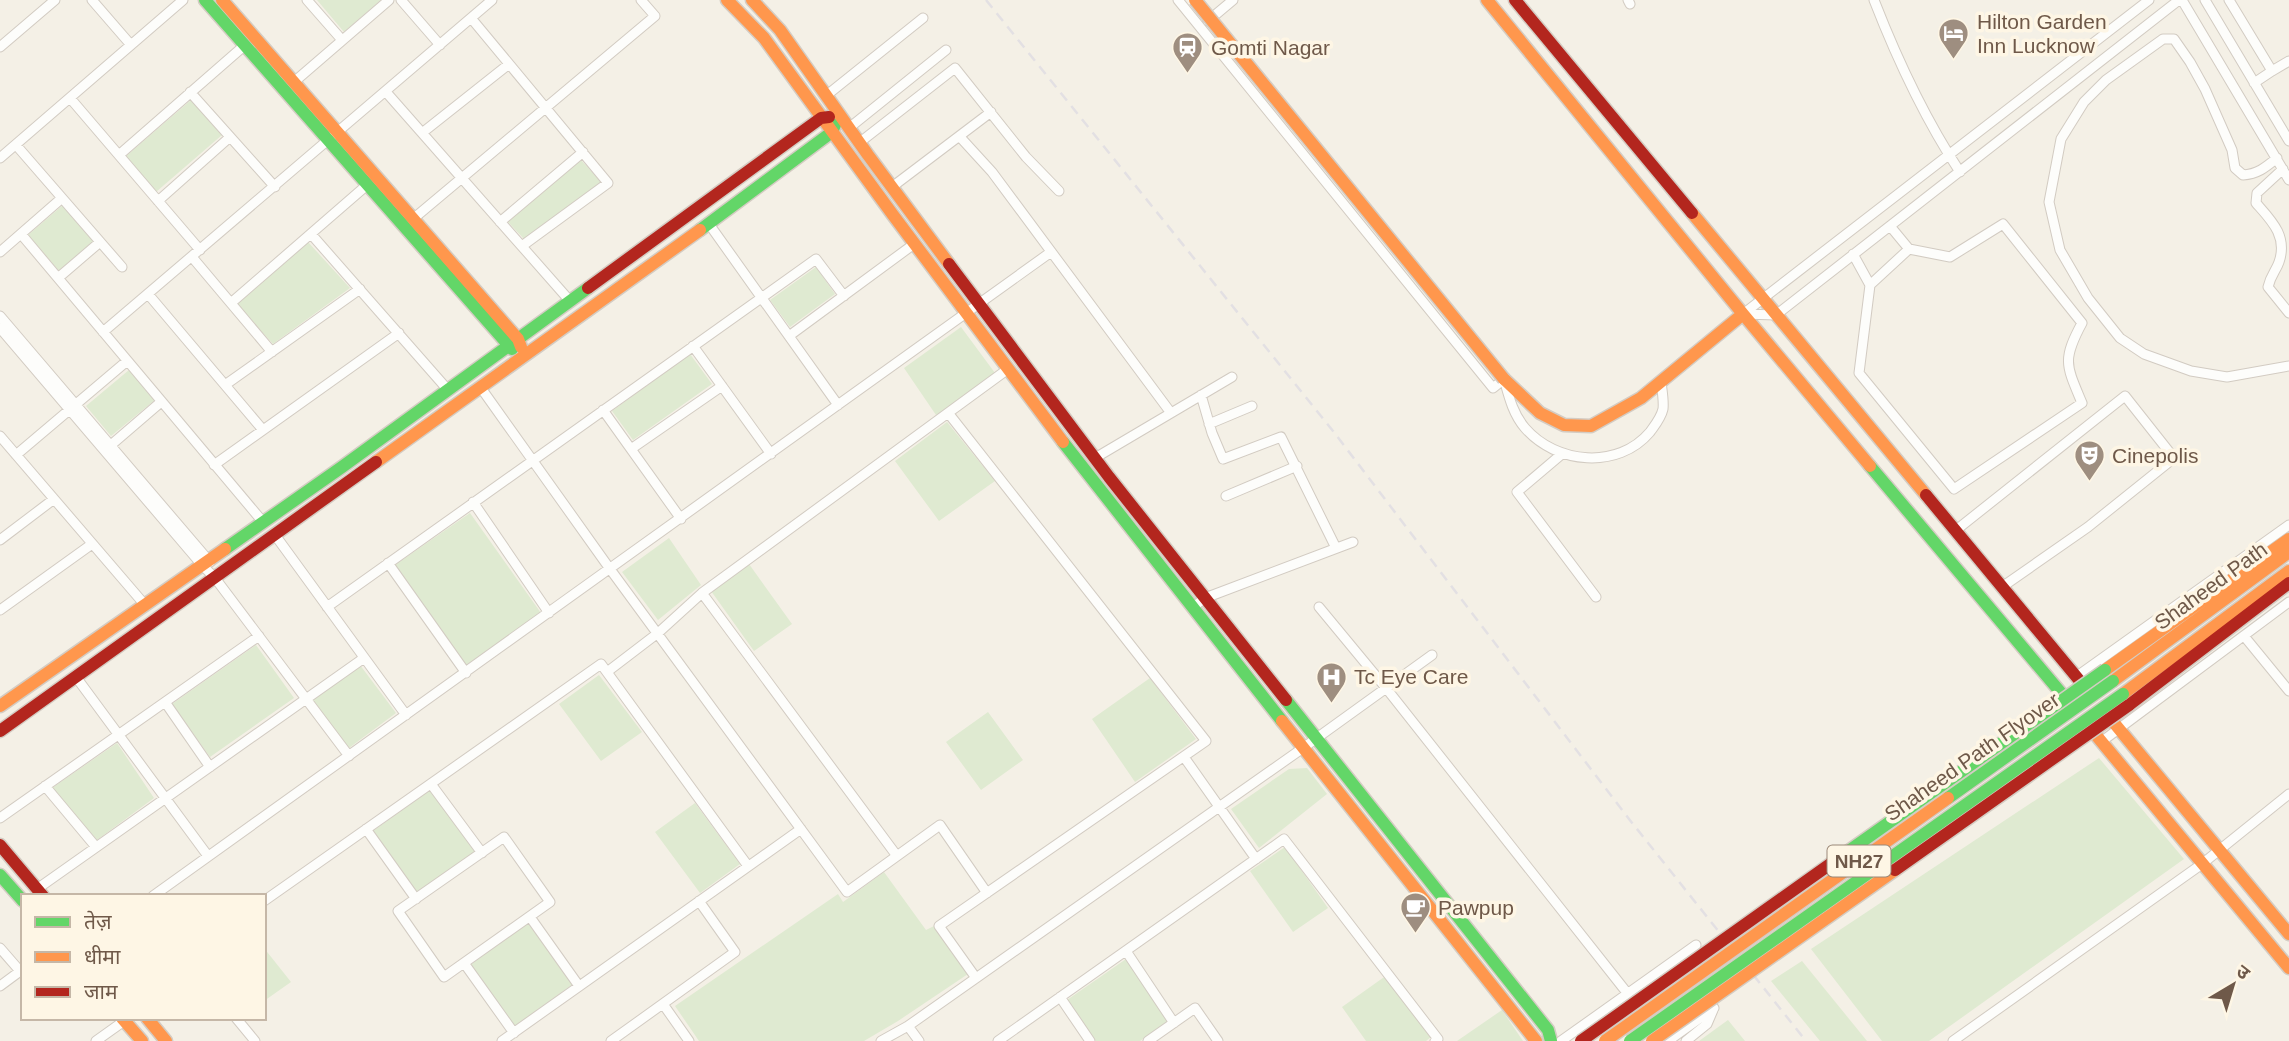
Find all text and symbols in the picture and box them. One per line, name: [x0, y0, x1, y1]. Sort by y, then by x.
place label: Hilton Garden Inn Lucknow: [1977, 10, 2107, 57]
hotel icon: Hilton Garden Inn Lucknow: [1937, 17, 1971, 61]
station icon: Gomti Nagar: [1171, 31, 1205, 75]
place label: Gomti Nagar: [1211, 36, 1330, 59]
theatre icon: Cinepolis: [2072, 439, 2106, 483]
place label: Cinepolis: [2112, 444, 2198, 467]
street label: Shaheed Path: [2150, 537, 2271, 634]
hospital icon: Tc Eye Care: [1314, 660, 1348, 704]
place label: Tc Eye Care: [1354, 665, 1468, 688]
street label: Shaheed Path Flyover: [1880, 688, 2063, 826]
road number: NH27: [1828, 846, 1890, 876]
cafe icon: Pawpup: [1398, 891, 1432, 935]
legend: [21, 894, 266, 1020]
place label: Pawpup: [1438, 896, 1514, 919]
text: तेज़: [84, 910, 112, 933]
text: धीमा: [84, 945, 121, 968]
north arrow: [2198, 950, 2268, 1020]
text: उ: [2232, 960, 2255, 984]
text: जाम: [84, 980, 118, 1003]

